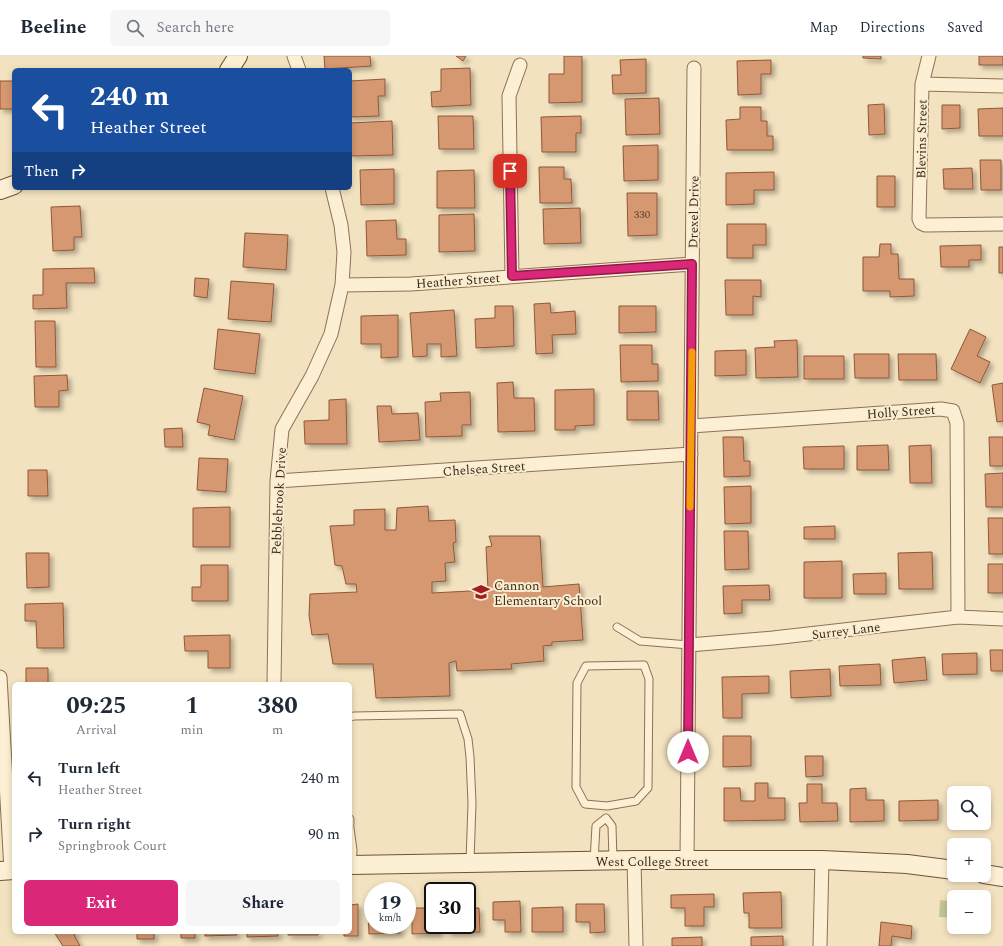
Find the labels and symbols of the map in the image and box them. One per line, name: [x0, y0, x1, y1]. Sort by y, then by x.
street label: Blevins Street: [911, 99, 933, 179]
pin: [493, 154, 527, 188]
street label: Drexel Drive: [683, 175, 705, 249]
house number: 330: [634, 206, 651, 223]
street label: Heather Street: [415, 268, 501, 294]
street label: Holly Street: [866, 400, 936, 424]
street label: Pebblebrook Drive: [266, 447, 292, 555]
street label: Chelsea Street: [442, 456, 526, 482]
place label: Cannon Elementary School: [494, 576, 602, 611]
school or university icon: Cannon Elementary School: [471, 582, 491, 602]
street label: Surrey Lane: [811, 617, 881, 645]
position arrow: [667, 731, 709, 773]
street label: West College Street: [595, 852, 709, 872]
speed limit sign: 30: [424, 882, 476, 934]

